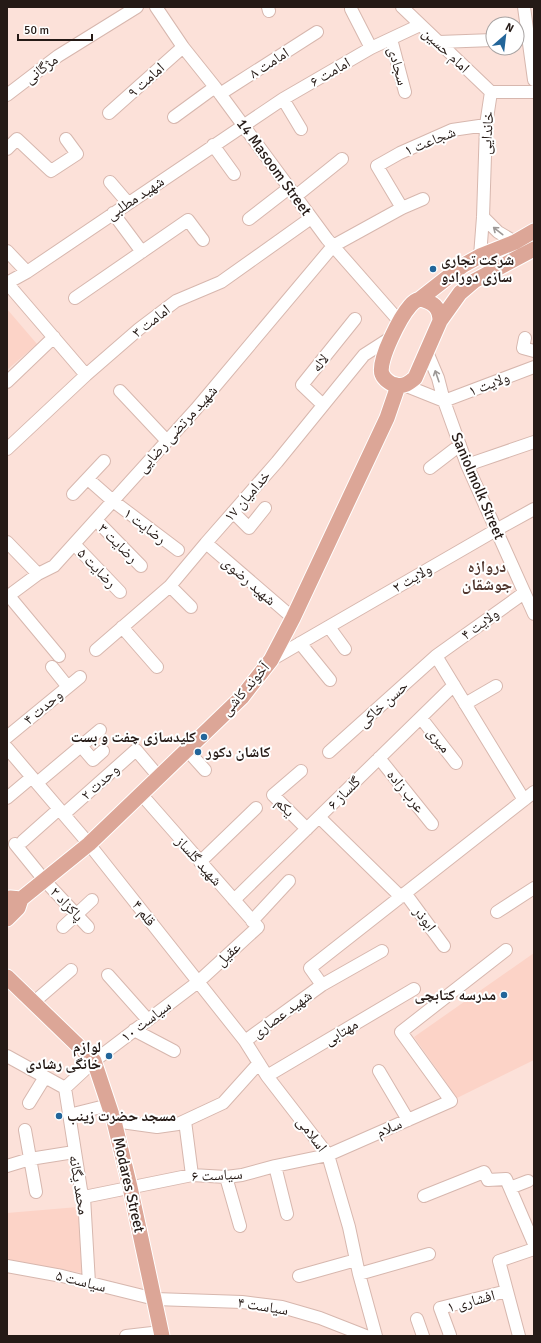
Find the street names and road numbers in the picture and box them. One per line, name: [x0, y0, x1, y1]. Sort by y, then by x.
street label: امام حسین: [418, 23, 474, 77]
street label: امامت ۸: [246, 44, 292, 82]
street label: سجادی: [383, 45, 412, 88]
street label: مژگانی: [21, 50, 62, 88]
street label: امامت ۶: [307, 53, 353, 91]
street label: امامت ۹: [124, 59, 168, 101]
street label: خاندایی: [477, 110, 499, 155]
street label: 14 Masoom Street: [233, 115, 315, 219]
street label: شجاعت ۱: [402, 123, 458, 159]
street label: شهید مطلبی: [103, 172, 168, 225]
street label: امامت ۳: [128, 301, 174, 341]
street label: لاله: [307, 350, 333, 376]
street label: ولایت ۱: [466, 368, 512, 400]
street label: شهید مرتضی رضایی: [133, 381, 222, 477]
street label: Saniolmolk Street: [447, 430, 509, 542]
street label: خدامیان ۱۷: [220, 466, 275, 526]
street label: رضایت ۱: [120, 504, 170, 548]
street label: رضایت ۳: [94, 519, 142, 567]
street label: رضایت ۵: [74, 544, 121, 592]
street label: شهید رضوی: [218, 553, 280, 610]
street label: ولایت ۲: [389, 560, 435, 596]
street label: ولایت ۴: [458, 604, 502, 644]
street label: آخوند کاشی: [217, 658, 275, 720]
street label: حسن خاکی: [354, 676, 413, 732]
street label: وحدت ۴: [20, 686, 66, 728]
street label: میری: [423, 724, 455, 757]
street label: وحدت ۲: [77, 760, 123, 804]
street label: عرب زاده: [383, 766, 429, 816]
street label: گلساز ۶: [324, 772, 365, 813]
street label: یکم: [271, 794, 299, 821]
street label: شهید گلساز: [171, 832, 226, 890]
street label: پاکزاد ۲: [46, 883, 88, 925]
street label: قلم ۴: [128, 896, 160, 930]
street label: ابوذر: [409, 902, 440, 935]
street label: عقیل: [212, 938, 245, 971]
street label: شهید عصاری: [249, 986, 316, 1043]
street label: سیاست ۱۰: [117, 996, 175, 1046]
street label: مهتابی: [321, 1015, 362, 1050]
street label: اسلامی: [292, 1113, 331, 1156]
street label: سلام: [373, 1114, 405, 1142]
street label: Modares Street: [109, 1136, 149, 1234]
street label: محمد یگانه: [65, 1154, 93, 1216]
street label: سیاست ۶: [191, 1165, 243, 1185]
street label: سیاست ۵: [54, 1266, 108, 1296]
street label: افشاری ۱: [445, 1286, 497, 1317]
street label: سیاست ۴: [236, 1293, 290, 1319]

